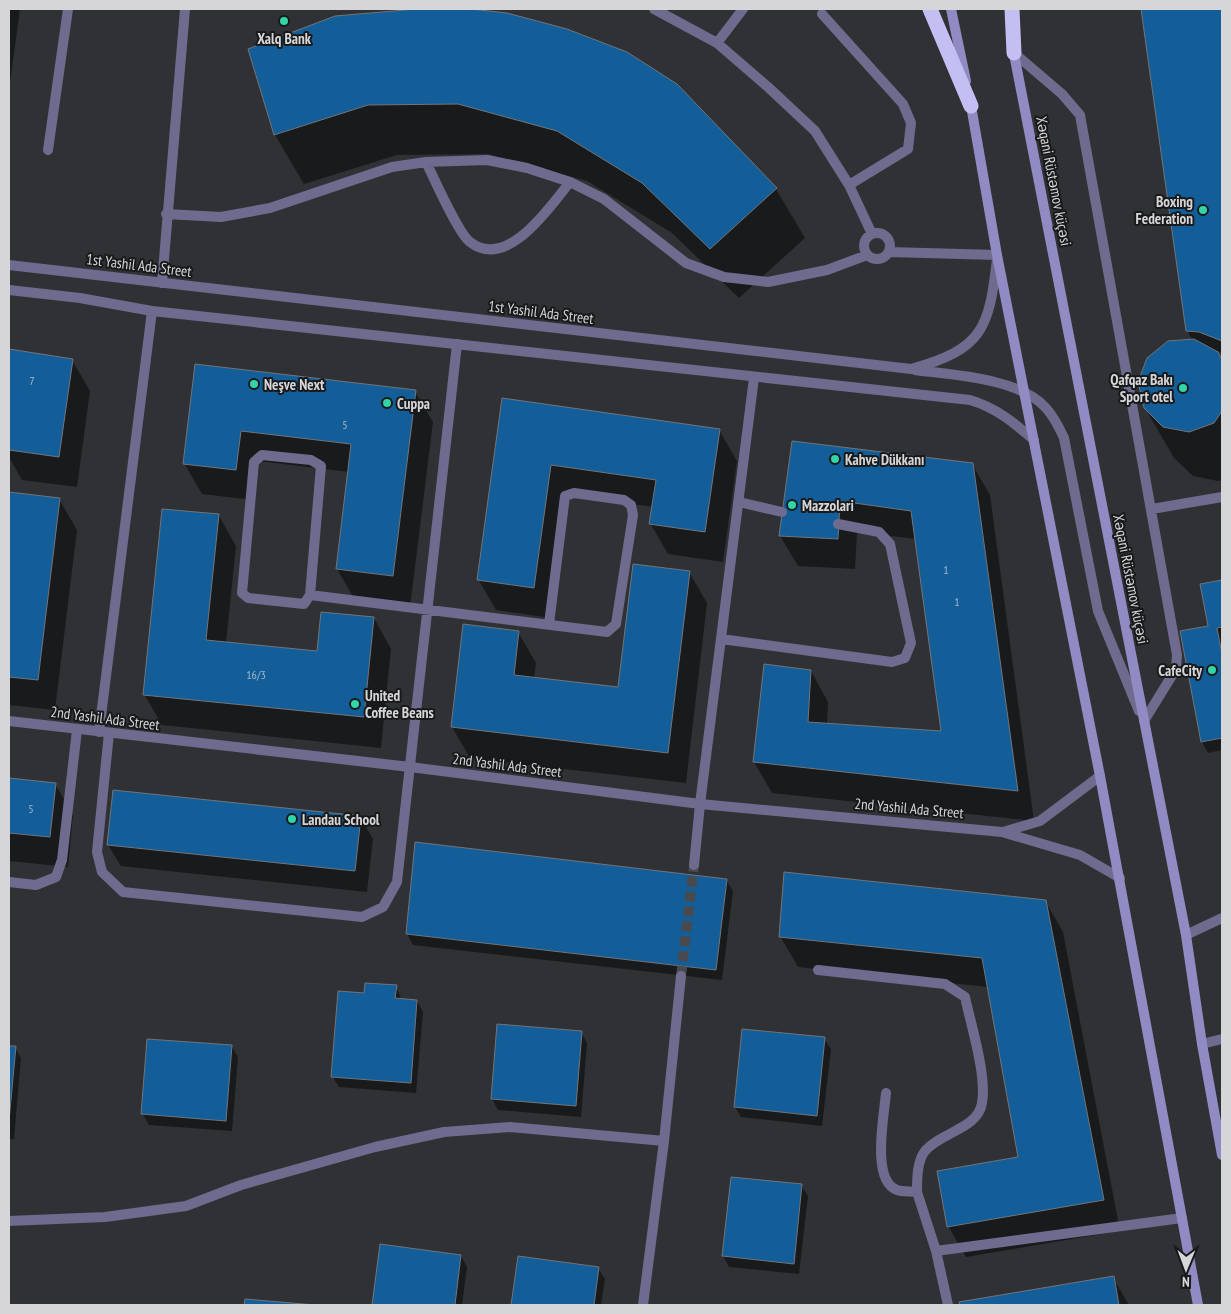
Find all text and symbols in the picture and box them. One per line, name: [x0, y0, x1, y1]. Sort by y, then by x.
marker: Xalq Bank: [278, 15, 290, 27]
place label: Xalq Bank: [257, 29, 312, 48]
street label: Xəqani Rüstəmov küçəsi: [1032, 115, 1076, 247]
place label: Boxing Federation: [1135, 192, 1193, 228]
marker: Boxing Federation: [1197, 204, 1209, 216]
street label: 1st Yashil Ada Street: [85, 249, 193, 281]
street label: 1st Yashil Ada Street: [487, 296, 595, 328]
place label: Qafqaz Bakı Sport otel: [1110, 370, 1173, 406]
house number: 7: [29, 373, 35, 388]
place label: Neşve Next: [264, 375, 325, 394]
marker: Neşve Next: [248, 378, 260, 390]
marker: Qafqaz Bakı Sport otel: [1177, 382, 1189, 394]
place label: Cuppa: [397, 394, 430, 413]
marker: Cuppa: [381, 397, 393, 409]
house number: 5: [342, 417, 348, 432]
place label: Kahve Dükkanı: [845, 450, 924, 469]
marker: Kahve Dükkanı: [829, 453, 841, 465]
place label: Mazzolari: [802, 496, 854, 515]
marker: Mazzolari: [786, 499, 798, 511]
street label: Xəqani Rüstəmov küçəsi: [1109, 513, 1153, 645]
house number: 1: [943, 562, 949, 577]
house number: 1: [954, 594, 960, 609]
place label: CafeCity: [1158, 661, 1203, 680]
marker: CafeCity: [1206, 664, 1218, 676]
house number: 16/3: [246, 667, 266, 682]
place label: United Coffee Beans: [365, 686, 434, 722]
marker: United Coffee Beans: [349, 698, 361, 710]
street label: 2nd Yashil Ada Street: [49, 702, 161, 734]
street label: 2nd Yashil Ada Street: [451, 749, 563, 781]
street label: 2nd Yashil Ada Street: [854, 794, 964, 822]
house number: 5: [28, 801, 34, 816]
place label: Landau School: [302, 810, 380, 829]
marker: Landau School: [286, 813, 298, 825]
north arrow: [1161, 1244, 1211, 1294]
text: N: [1182, 1273, 1190, 1291]

